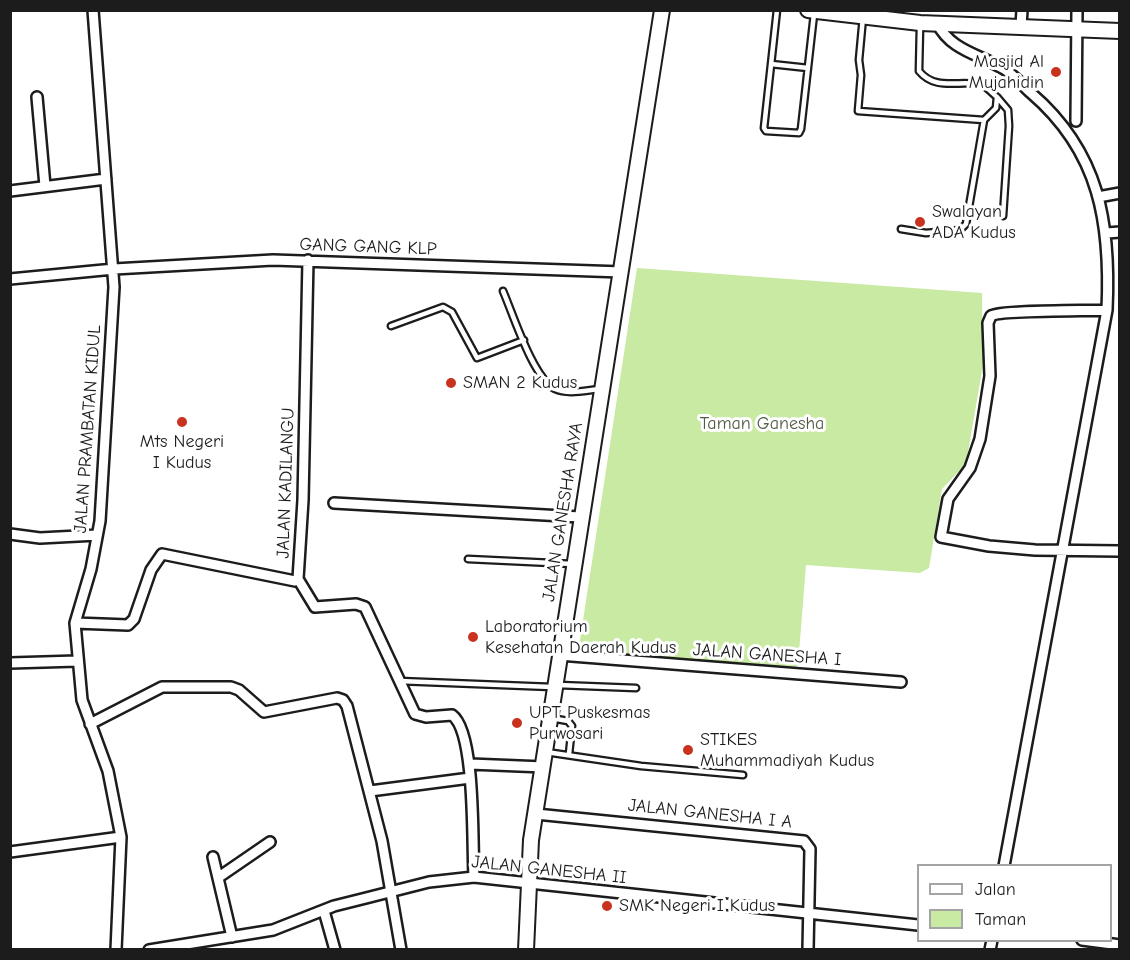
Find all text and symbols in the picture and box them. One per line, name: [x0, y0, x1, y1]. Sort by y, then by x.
place label: Masjid Al Mujahidin: [969, 51, 1044, 94]
marker: Masjid Al Mujahidin: [1049, 65, 1063, 79]
place label: Swalayan ADA Kudus: [932, 201, 1016, 244]
marker: Swalayan ADA Kudus: [913, 215, 927, 229]
street label: GANG GANG KLP: [299, 234, 437, 260]
street label: JALAN PRAMBATAN KIDUL: [70, 324, 106, 534]
place label: SMAN 2 Kudus: [463, 372, 577, 394]
marker: SMAN 2 Kudus: [444, 376, 458, 390]
street label: JALAN KADILANGU: [273, 407, 299, 559]
park label: Taman Ganesha: [700, 413, 824, 435]
marker: Mts Negeri I Kudus: [175, 415, 189, 429]
street label: JALAN GANESHA RAYA: [538, 421, 588, 603]
place label: Mts Negeri I Kudus: [140, 431, 224, 474]
place label: Laboratorium Kesehatan Daerah Kudus: [485, 616, 676, 658]
marker: Laboratorium Kesehatan Daerah Kudus: [466, 630, 480, 644]
street label: JALAN GANESHA I: [692, 639, 842, 671]
place label: UPT Puskesmas Purwosari: [529, 702, 650, 744]
marker: UPT Puskesmas Purwosari: [510, 716, 524, 730]
place label: STIKES Muhammadiyah Kudus: [700, 729, 874, 771]
marker: STIKES Muhammadiyah Kudus: [681, 743, 695, 757]
street label: JALAN GANESHA I A: [627, 795, 793, 833]
street label: JALAN GANESHA II: [471, 851, 627, 889]
legend: [917, 864, 1112, 942]
text: Jalan: [975, 879, 1016, 900]
place label: SMK Negeri I Kudus: [619, 895, 775, 917]
marker: SMK Negeri I Kudus: [600, 899, 614, 913]
text: Taman: [975, 909, 1026, 930]

